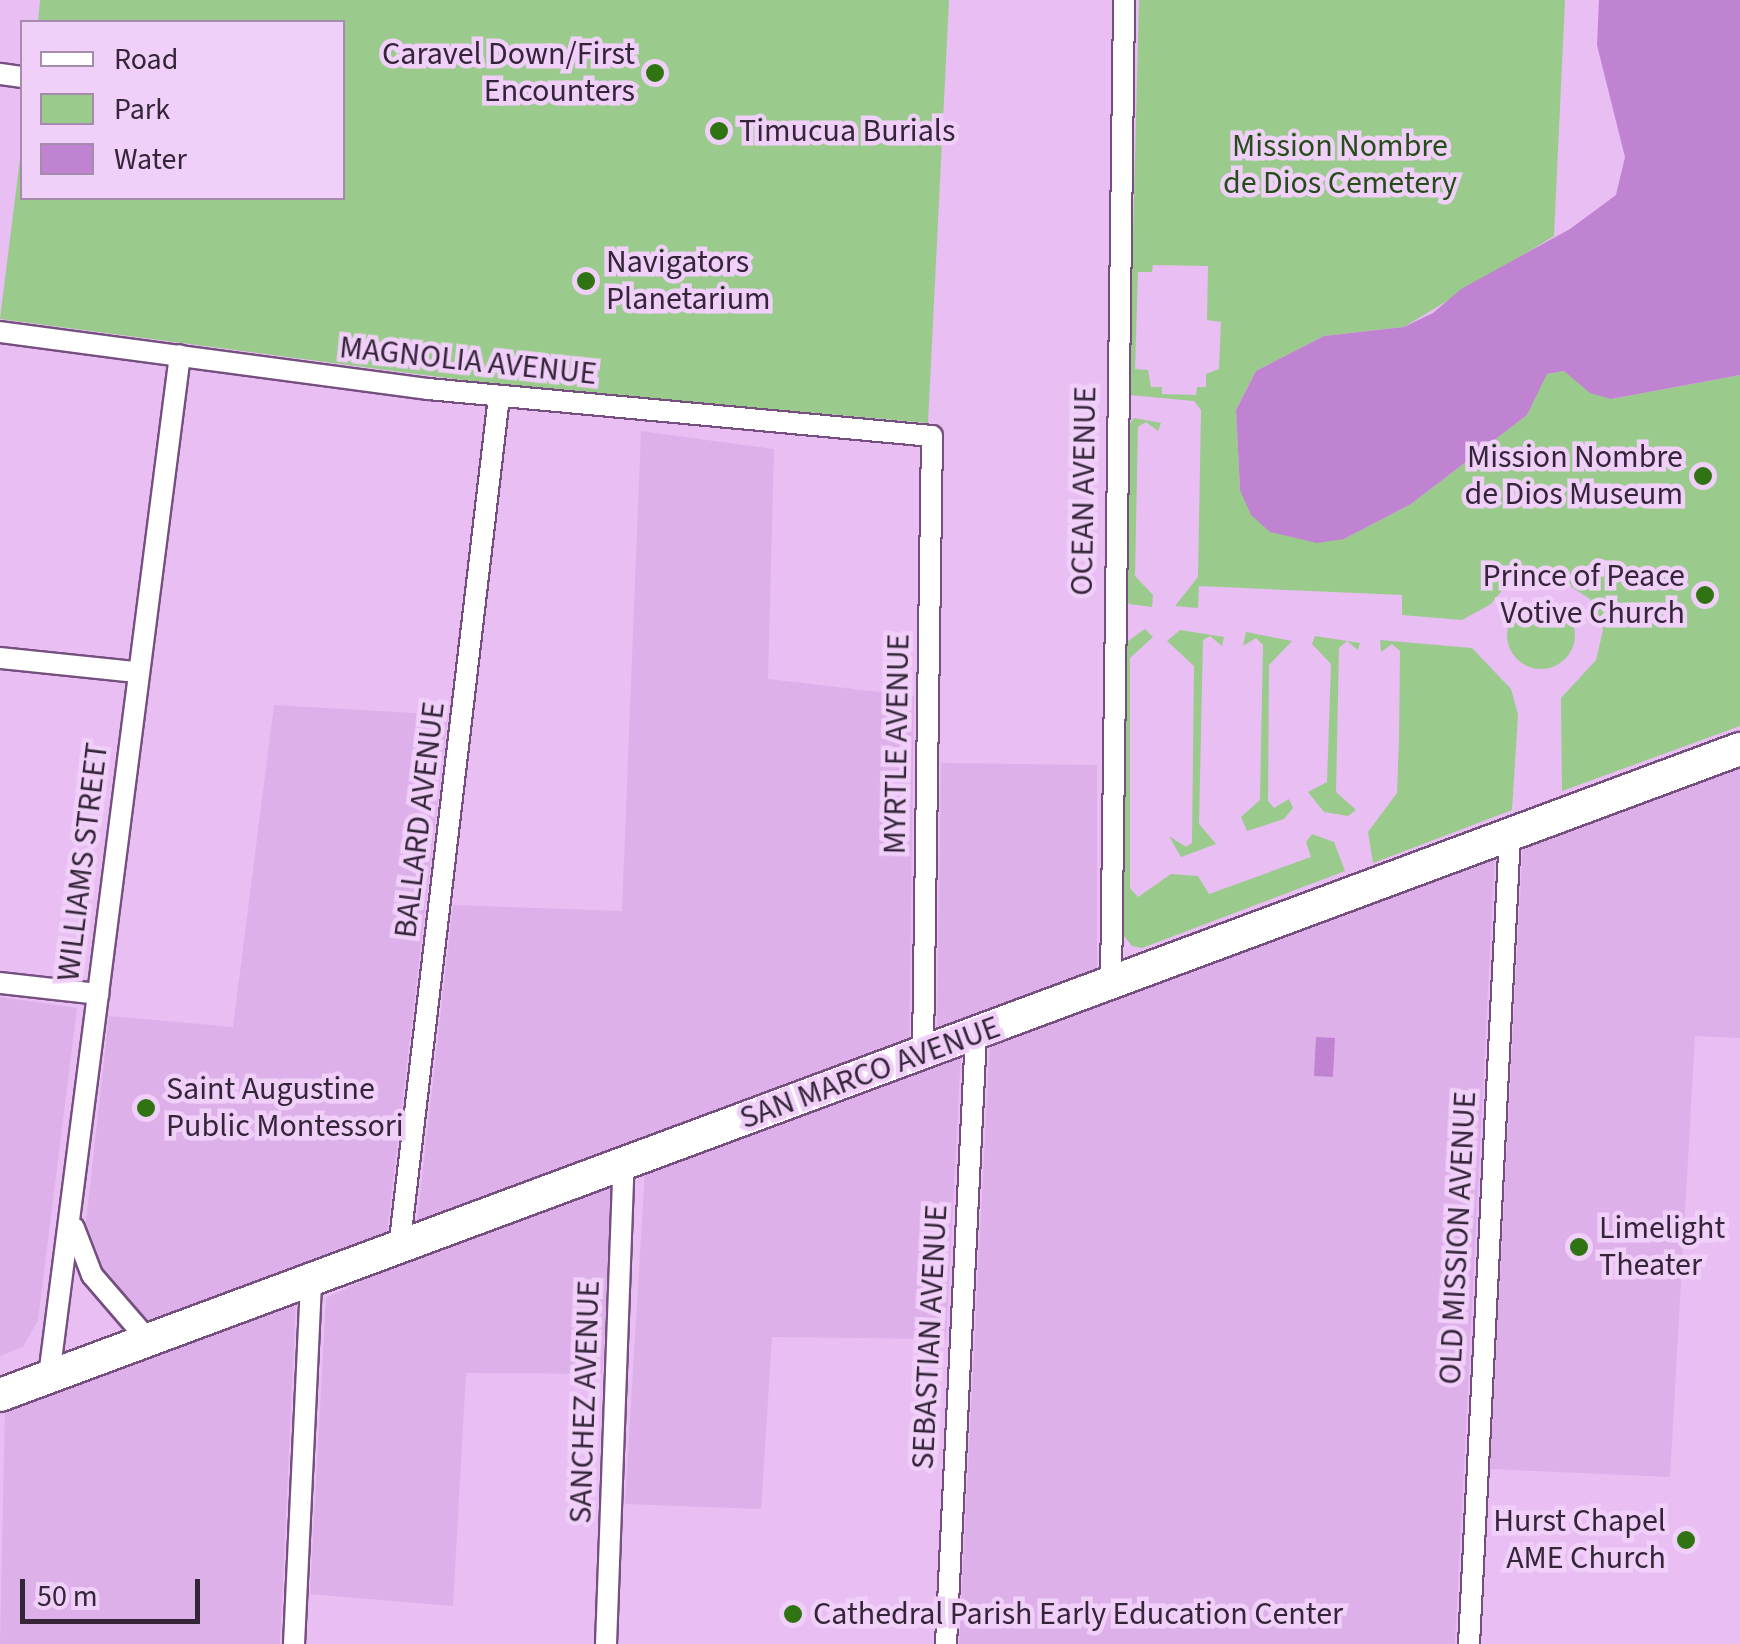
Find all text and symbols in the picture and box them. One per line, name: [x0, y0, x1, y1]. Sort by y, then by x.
legend: [20, 20, 345, 200]
place label: Caravel Down/First Encounters: [382, 36, 635, 111]
text: Road: [114, 38, 178, 81]
marker: Caravel Down/First Encounters: [644, 62, 666, 84]
text: Park: [114, 88, 170, 131]
place label: Timucua Burials: [739, 112, 955, 150]
marker: Timucua Burials: [708, 120, 730, 142]
park label: Mission Nombre de Dios Cemetery: [1223, 128, 1457, 203]
text: Water: [114, 138, 187, 181]
place label: Navigators Planetarium: [606, 244, 771, 319]
marker: Navigators Planetarium: [575, 270, 597, 292]
street label: MAGNOLIA AVENUE: [338, 328, 598, 394]
street label: OCEAN AVENUE: [1063, 386, 1105, 596]
place label: Mission Nombre de Dios Museum: [1464, 439, 1683, 514]
marker: Mission Nombre de Dios Museum: [1692, 465, 1714, 487]
place label: Prince of Peace Votive Church: [1483, 558, 1685, 633]
marker: Prince of Peace Votive Church: [1694, 584, 1716, 606]
street label: MYRTLE AVENUE: [876, 633, 918, 855]
street label: BALLARD AVENUE: [386, 700, 454, 940]
street label: WILLIAMS STREET: [49, 741, 117, 983]
street label: SAN MARCO AVENUE: [735, 1008, 1005, 1138]
place label: Saint Augustine Public Montessori: [166, 1071, 404, 1146]
street label: OLD MISSION AVENUE: [1431, 1090, 1485, 1386]
marker: Saint Augustine Public Montessori: [135, 1097, 157, 1119]
street label: SEBASTIAN AVENUE: [904, 1204, 956, 1470]
place label: Limelight Theater: [1599, 1210, 1725, 1285]
marker: Limelight Theater: [1568, 1236, 1590, 1258]
street label: SANCHEZ AVENUE: [562, 1280, 608, 1524]
place label: Hurst Chapel AME Church: [1493, 1503, 1666, 1578]
marker: Hurst Chapel AME Church: [1675, 1529, 1697, 1551]
scale bar: [25, 1559, 205, 1621]
text: 50 m: [37, 1575, 98, 1618]
place label: Cathedral Parish Early Education Center: [813, 1595, 1343, 1633]
marker: Cathedral Parish Early Education Center: [782, 1603, 804, 1625]

